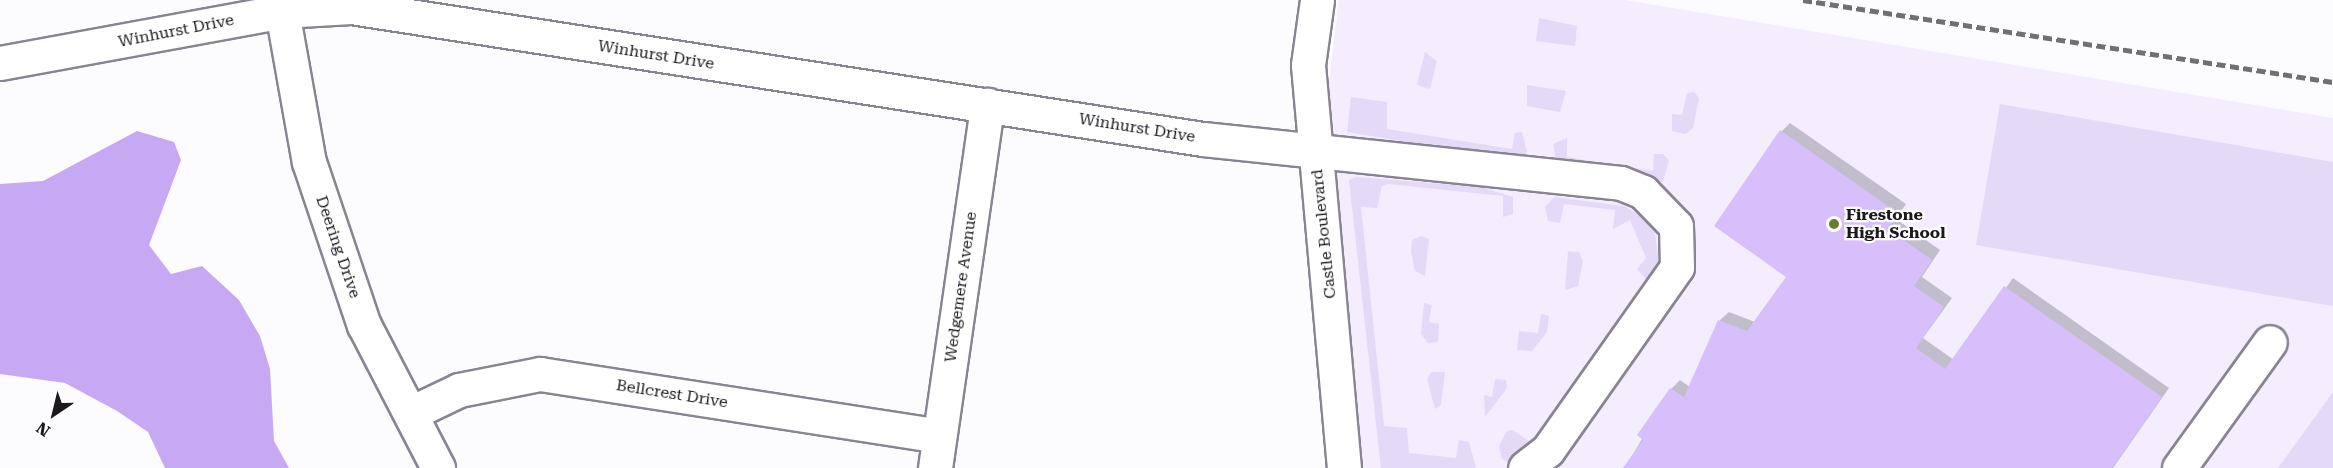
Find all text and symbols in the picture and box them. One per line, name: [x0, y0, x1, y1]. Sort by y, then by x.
street label: Winhurst Drive: [116, 10, 236, 52]
street label: Winhurst Drive: [596, 36, 716, 74]
street label: Winhurst Drive: [1077, 109, 1197, 147]
street label: Castle Boulevard: [1308, 168, 1340, 300]
street label: Deering Drive: [312, 193, 364, 301]
place label: Firestone High School: [1846, 205, 1945, 243]
street label: Wedgemere Avenue: [941, 210, 981, 364]
marker: Firestone High School: [1827, 217, 1841, 231]
street label: Bellcrest Drive: [615, 376, 729, 412]
north arrow: [24, 384, 84, 444]
text: N: [33, 418, 54, 440]

